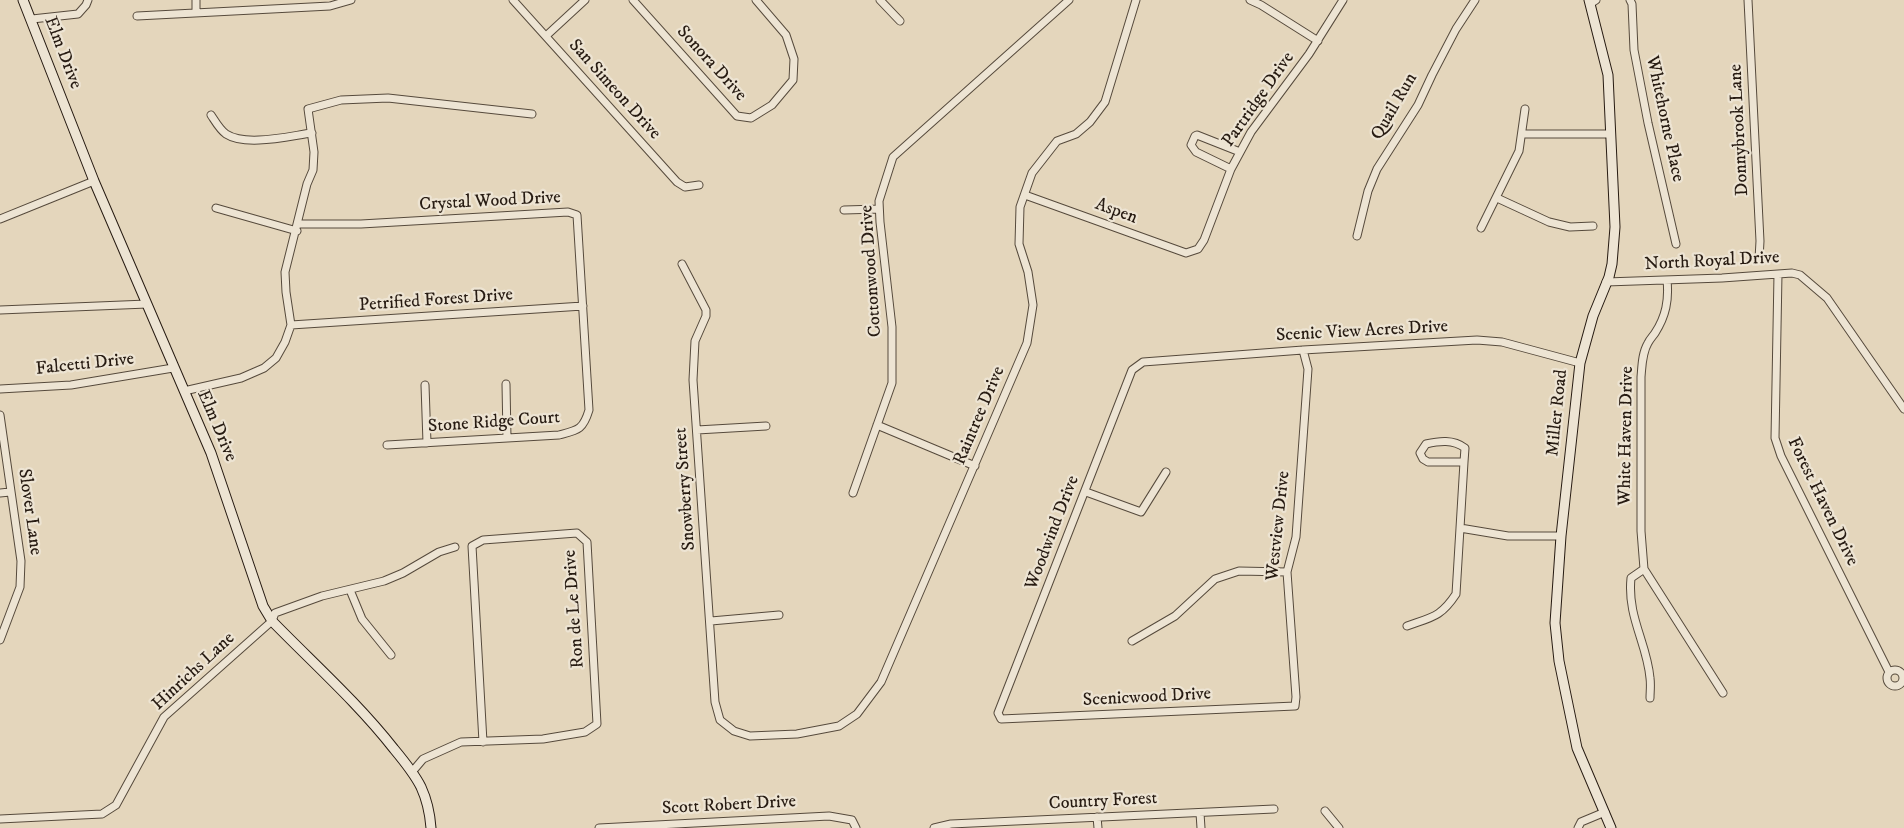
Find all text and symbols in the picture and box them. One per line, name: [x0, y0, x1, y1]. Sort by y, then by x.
street label: Elm Drive: [38, 14, 86, 92]
street label: Sonora Drive: [671, 22, 751, 106]
street label: San Simeon Drive: [563, 35, 665, 145]
street label: Partridge Drive: [1218, 48, 1300, 152]
street label: Whitehorne Place: [1640, 54, 1688, 184]
street label: Donnybrook Lane: [1726, 63, 1754, 197]
street label: Quail Run: [1367, 70, 1423, 144]
street label: Crystal Wood Drive: [419, 188, 561, 216]
street label: Aspen: [1092, 194, 1140, 230]
street label: Cottonwood Drive: [857, 204, 887, 338]
street label: North Royal Drive: [1644, 248, 1780, 276]
street label: Petrified Forest Drive: [358, 285, 514, 317]
street label: Scenic View Acres Drive: [1275, 317, 1449, 347]
street label: Falcetti Drive: [35, 349, 135, 381]
street label: Raintree Drive: [950, 364, 1010, 468]
street label: White Haven Drive: [1615, 366, 1639, 506]
street label: Miller Road: [1543, 369, 1573, 457]
street label: Elm Drive: [191, 387, 241, 465]
street label: Stone Ridge Court: [427, 408, 561, 438]
street label: Snowberry Street: [671, 427, 701, 551]
street label: Forest Haven Drive: [1782, 434, 1862, 570]
street label: Slover Lane: [12, 468, 46, 556]
street label: Westview Drive: [1262, 470, 1296, 582]
street label: Woodwind Drive: [1021, 473, 1085, 593]
street label: Ron de Le Drive: [560, 549, 590, 669]
street label: Hinrichs Lane: [148, 628, 240, 716]
street label: Scenicwood Drive: [1082, 684, 1212, 712]
street label: Country Forest: [1048, 788, 1158, 816]
street label: Scott Robert Drive: [661, 792, 797, 820]

